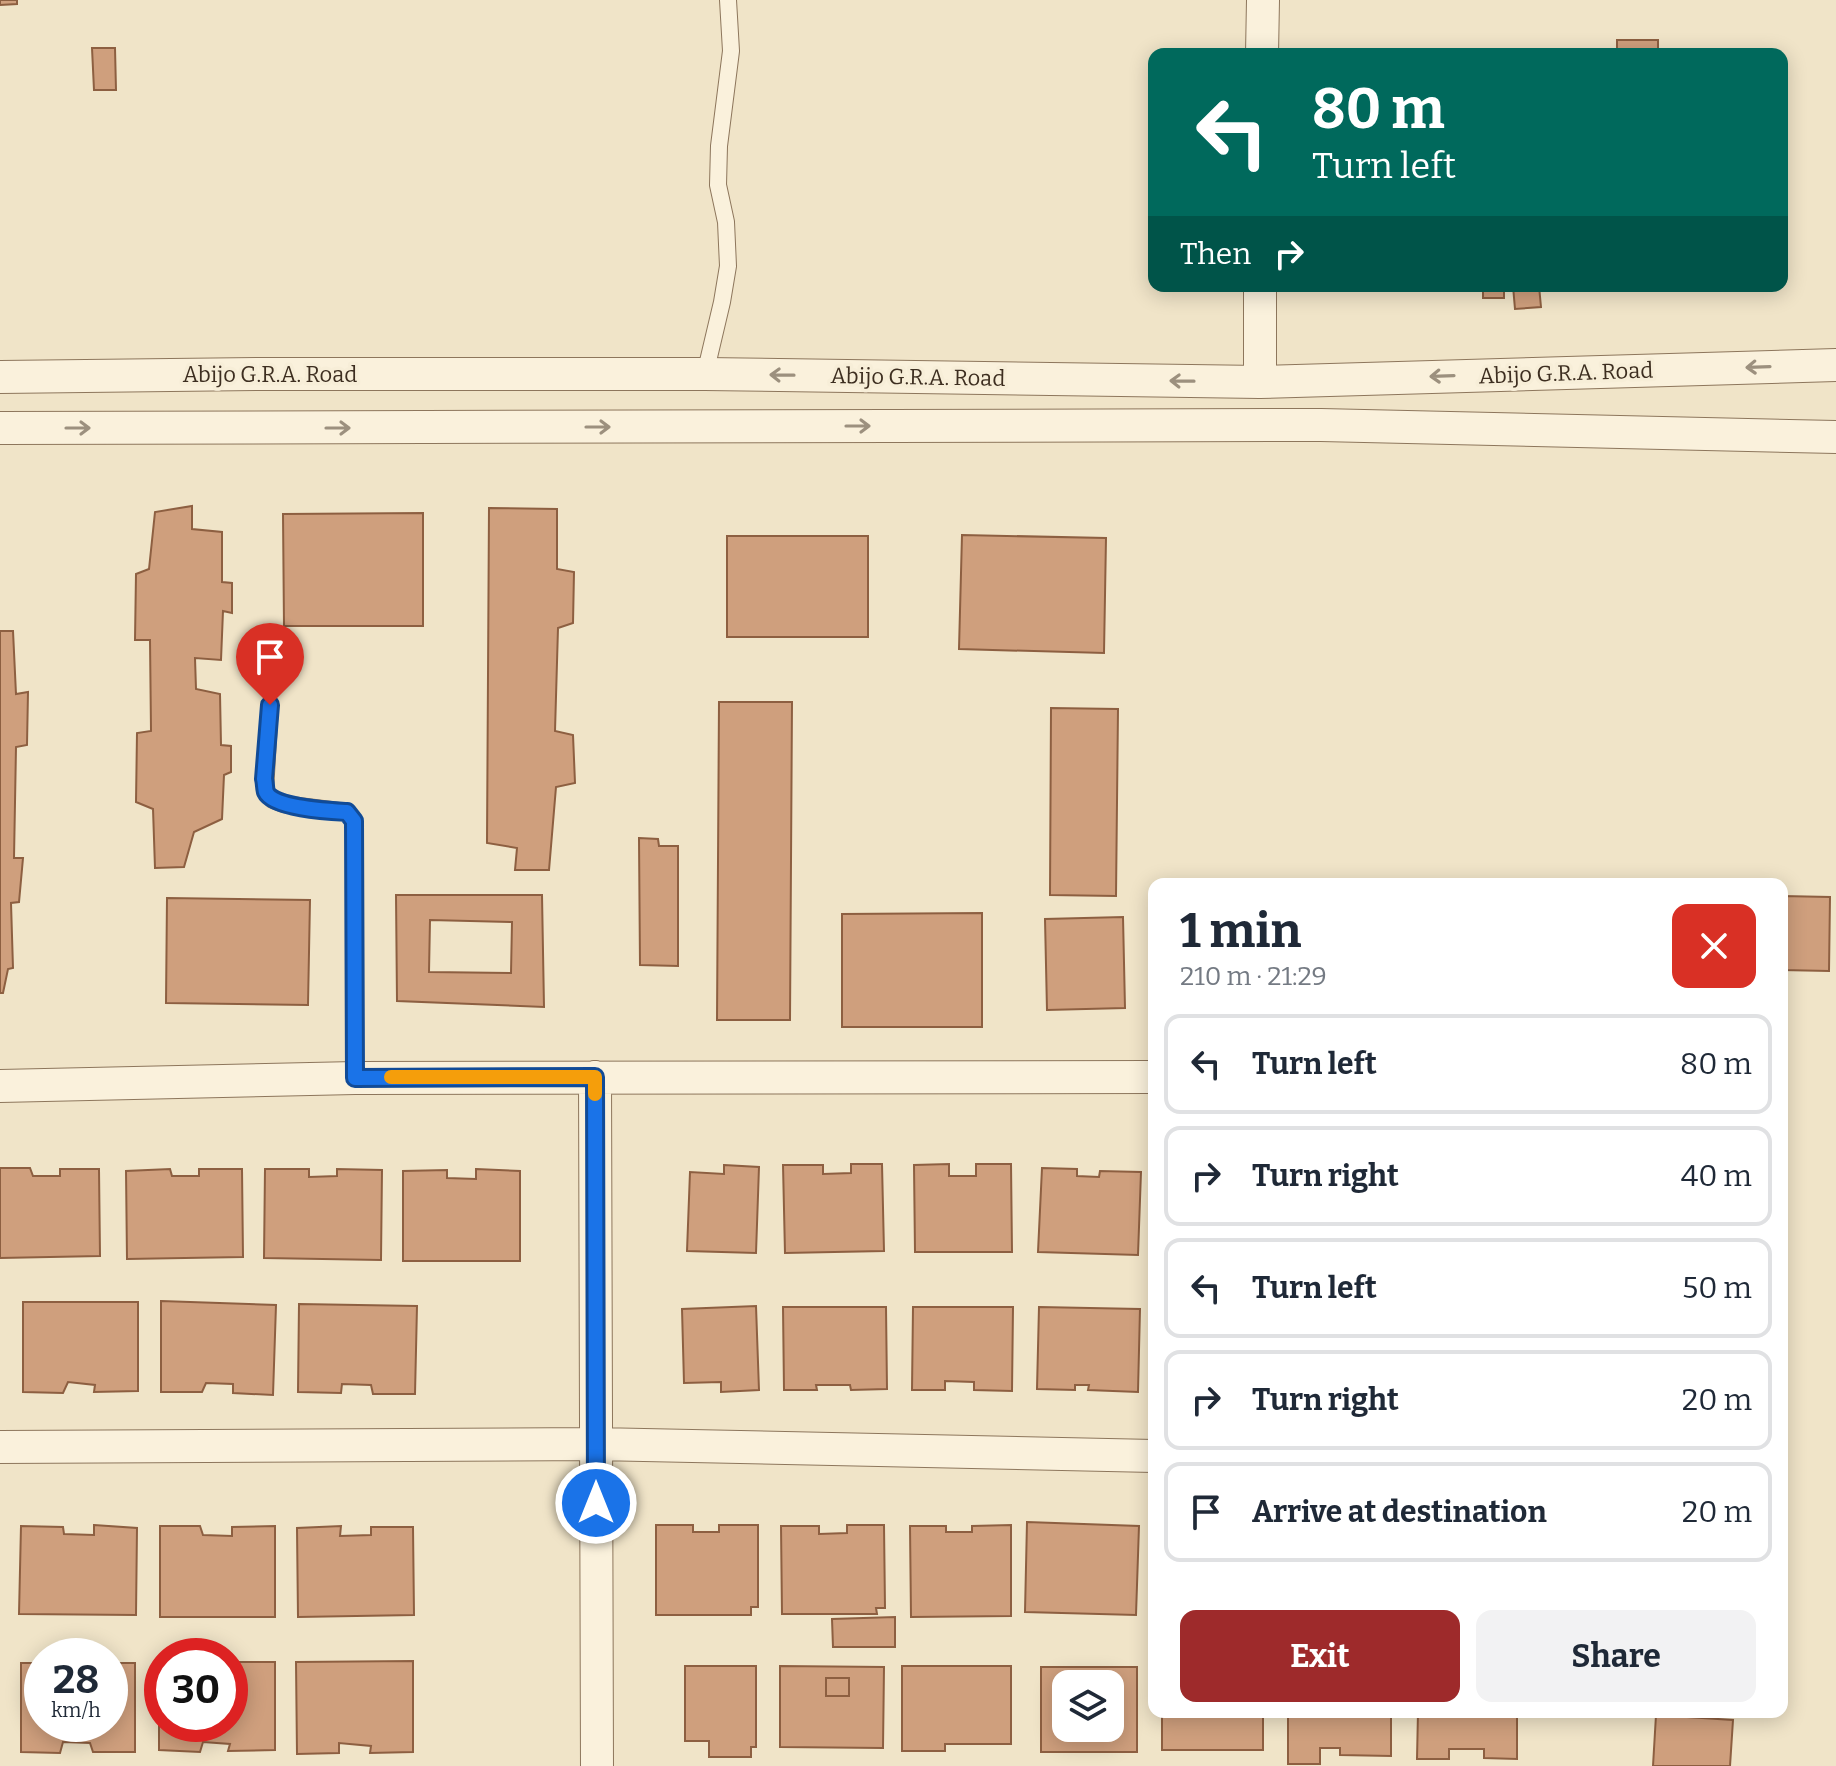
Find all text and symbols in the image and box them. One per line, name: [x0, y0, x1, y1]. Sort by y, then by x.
text: 80 m: [1312, 76, 1445, 143]
icon: left: [1180, 80, 1284, 184]
text: Turn left: [1312, 144, 1456, 188]
icon: right: [1267, 232, 1311, 276]
text: Then: [1180, 236, 1251, 272]
street label: Abijo G.R.A. Road: [1478, 356, 1654, 390]
one-way arrow: [1745, 359, 1772, 375]
street label: Abijo G.R.A. Road: [183, 361, 357, 388]
street label: Abijo G.R.A. Road: [830, 362, 1006, 392]
one-way arrow: [769, 368, 796, 383]
one-way arrow: [1429, 369, 1456, 384]
one-way arrow: [1169, 373, 1196, 389]
one-way arrow: [844, 419, 871, 434]
one-way arrow: [64, 420, 91, 436]
one-way arrow: [324, 420, 351, 436]
one-way arrow: [584, 420, 611, 435]
pin: [236, 623, 304, 705]
icon: arrive: [248, 635, 292, 679]
text: 1 min: [1180, 902, 1301, 960]
button: close: [1672, 904, 1756, 988]
text: 210 m · 21:29: [1180, 961, 1327, 992]
icon: left: [1184, 1042, 1228, 1086]
text: Turn left: [1252, 1046, 1377, 1082]
text: 80 m: [1680, 1046, 1752, 1082]
icon: right: [1184, 1154, 1228, 1198]
text: Turn right: [1252, 1158, 1399, 1194]
text: 40 m: [1681, 1158, 1752, 1194]
icon: left: [1184, 1266, 1228, 1310]
text: Turn left: [1252, 1270, 1377, 1306]
text: 50 m: [1682, 1270, 1752, 1306]
icon: right: [1184, 1378, 1228, 1422]
text: Turn right: [1252, 1382, 1399, 1418]
text: 20 m: [1682, 1382, 1752, 1418]
position arrow: [554, 1461, 638, 1545]
icon: arrive: [1184, 1490, 1228, 1534]
text: Arrive at destination: [1252, 1494, 1547, 1530]
text: 20 m: [1682, 1494, 1752, 1530]
button: Exit: [1180, 1610, 1460, 1702]
button: Share: [1476, 1610, 1756, 1702]
speed limit sign: 30: [144, 1638, 248, 1742]
text: 28: [53, 1656, 99, 1704]
map controls: [1052, 1670, 1124, 1742]
button: layers: [1052, 1670, 1124, 1742]
text: km/h: [51, 1698, 101, 1722]

